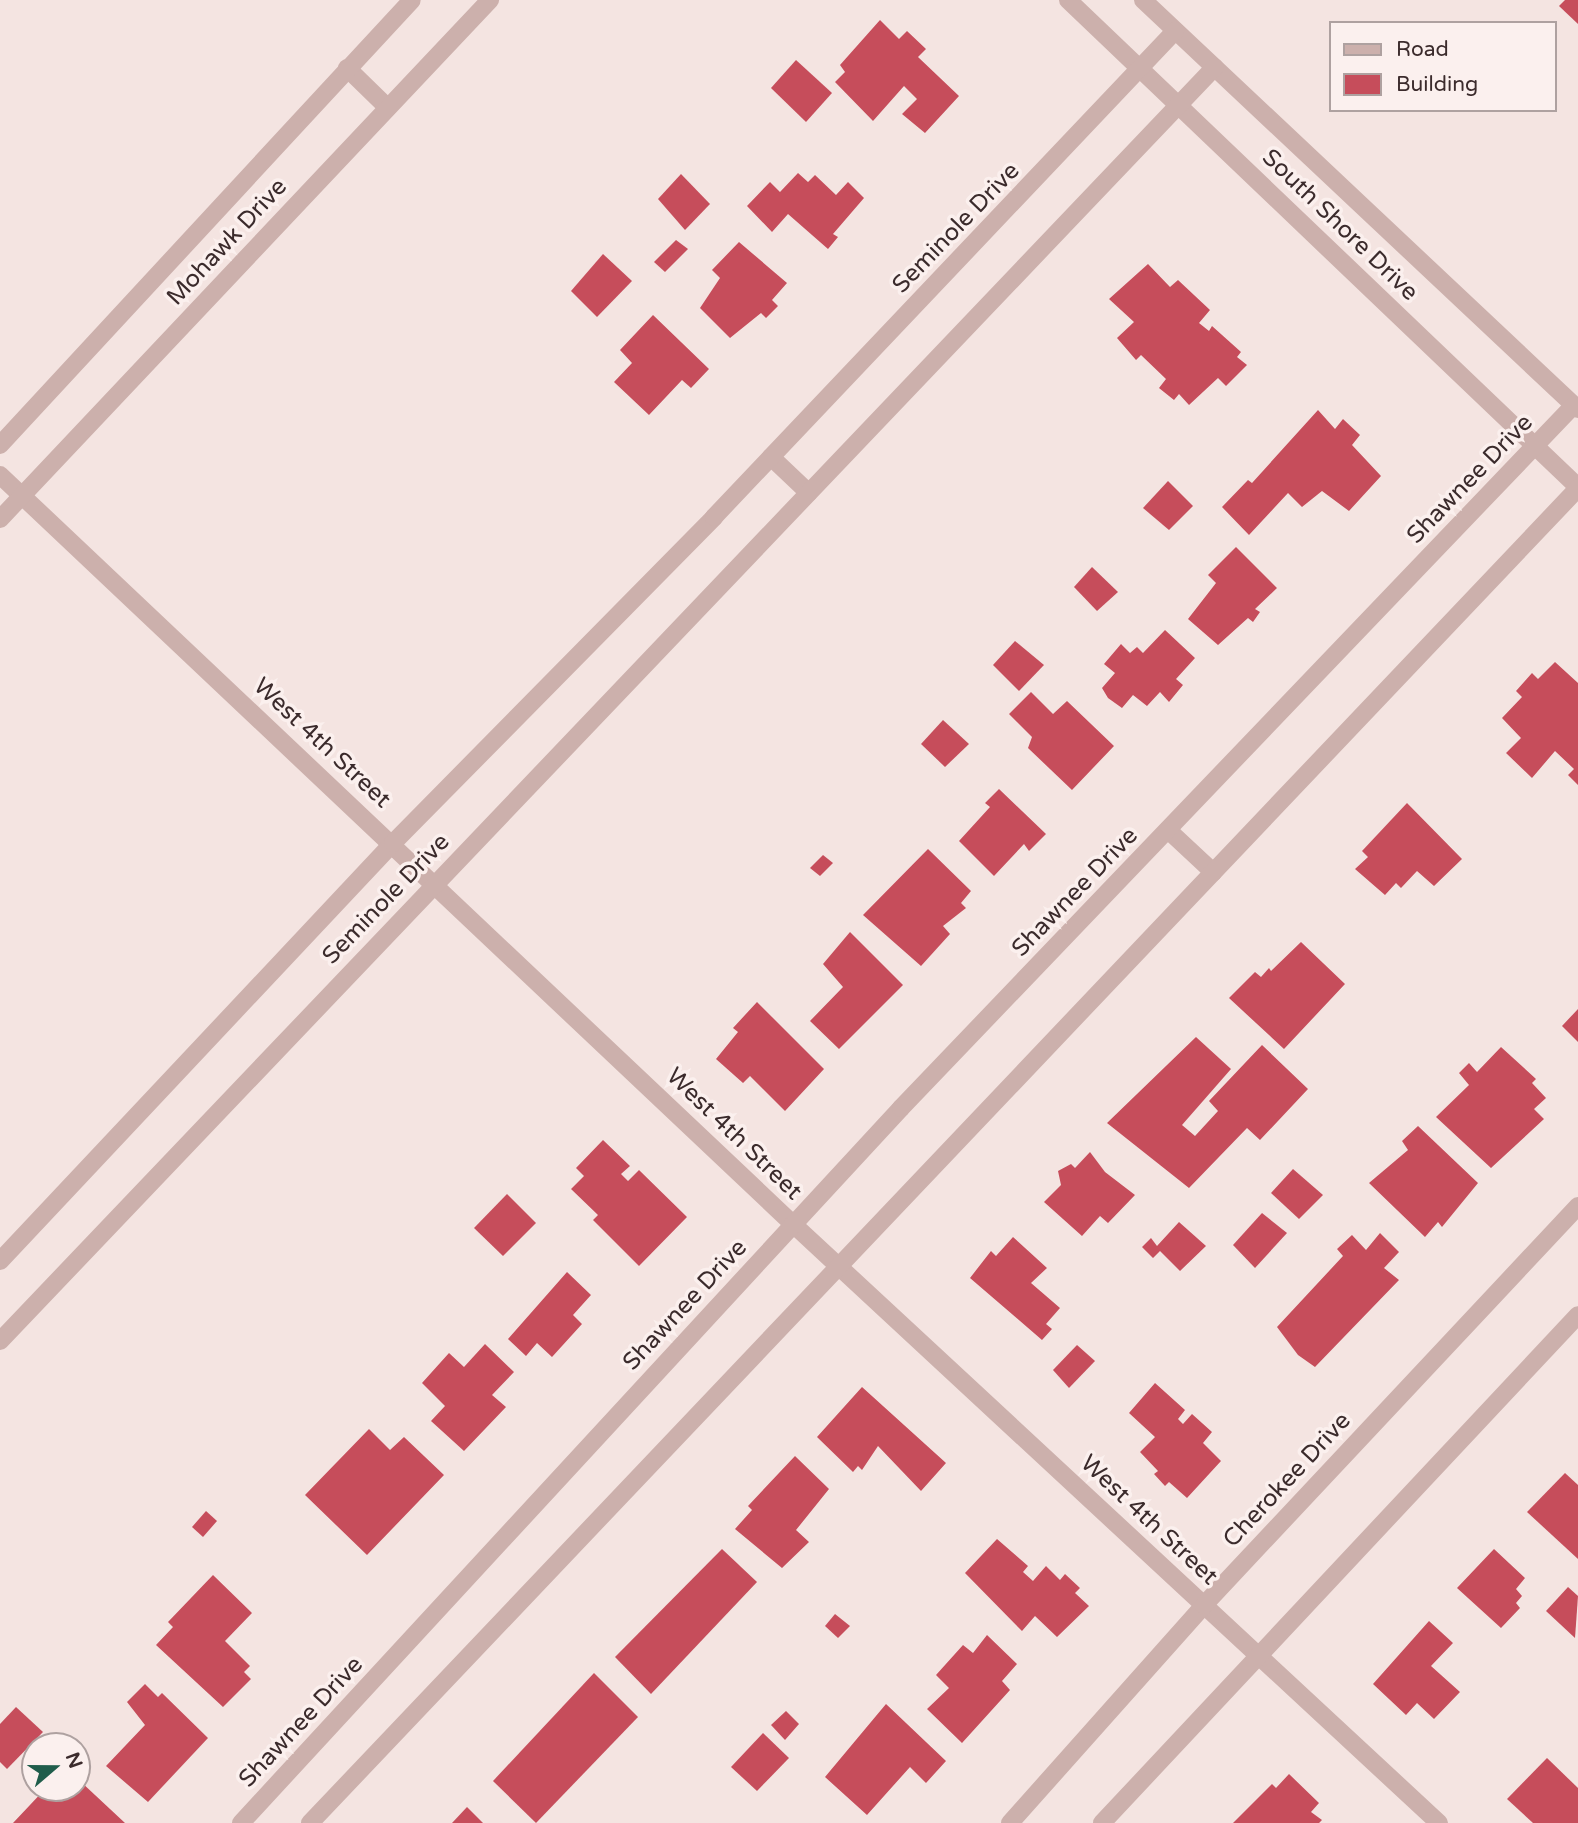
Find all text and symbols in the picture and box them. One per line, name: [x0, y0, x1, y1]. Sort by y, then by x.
legend: [1330, 21, 1557, 112]
text: Road: [1396, 37, 1449, 62]
text: Building: [1396, 72, 1478, 97]
street label: South Shore Drive: [1256, 143, 1424, 307]
street label: Seminole Drive: [886, 157, 1026, 299]
street label: Mohawk Drive: [161, 173, 293, 311]
street label: Shawnee Drive: [1401, 408, 1539, 550]
street label: West 4th Street: [247, 672, 397, 814]
street label: Shawnee Drive: [1006, 821, 1144, 963]
street label: Seminole Drive: [316, 828, 456, 970]
street label: West 4th Street: [660, 1062, 808, 1206]
street label: Shawnee Drive: [617, 1234, 753, 1376]
street label: Cherokee Drive: [1217, 1407, 1357, 1553]
street label: West 4th Street: [1074, 1449, 1224, 1591]
street label: Shawnee Drive: [233, 1651, 369, 1793]
north arrow: [21, 1732, 91, 1802]
text: N: [61, 1750, 87, 1771]

